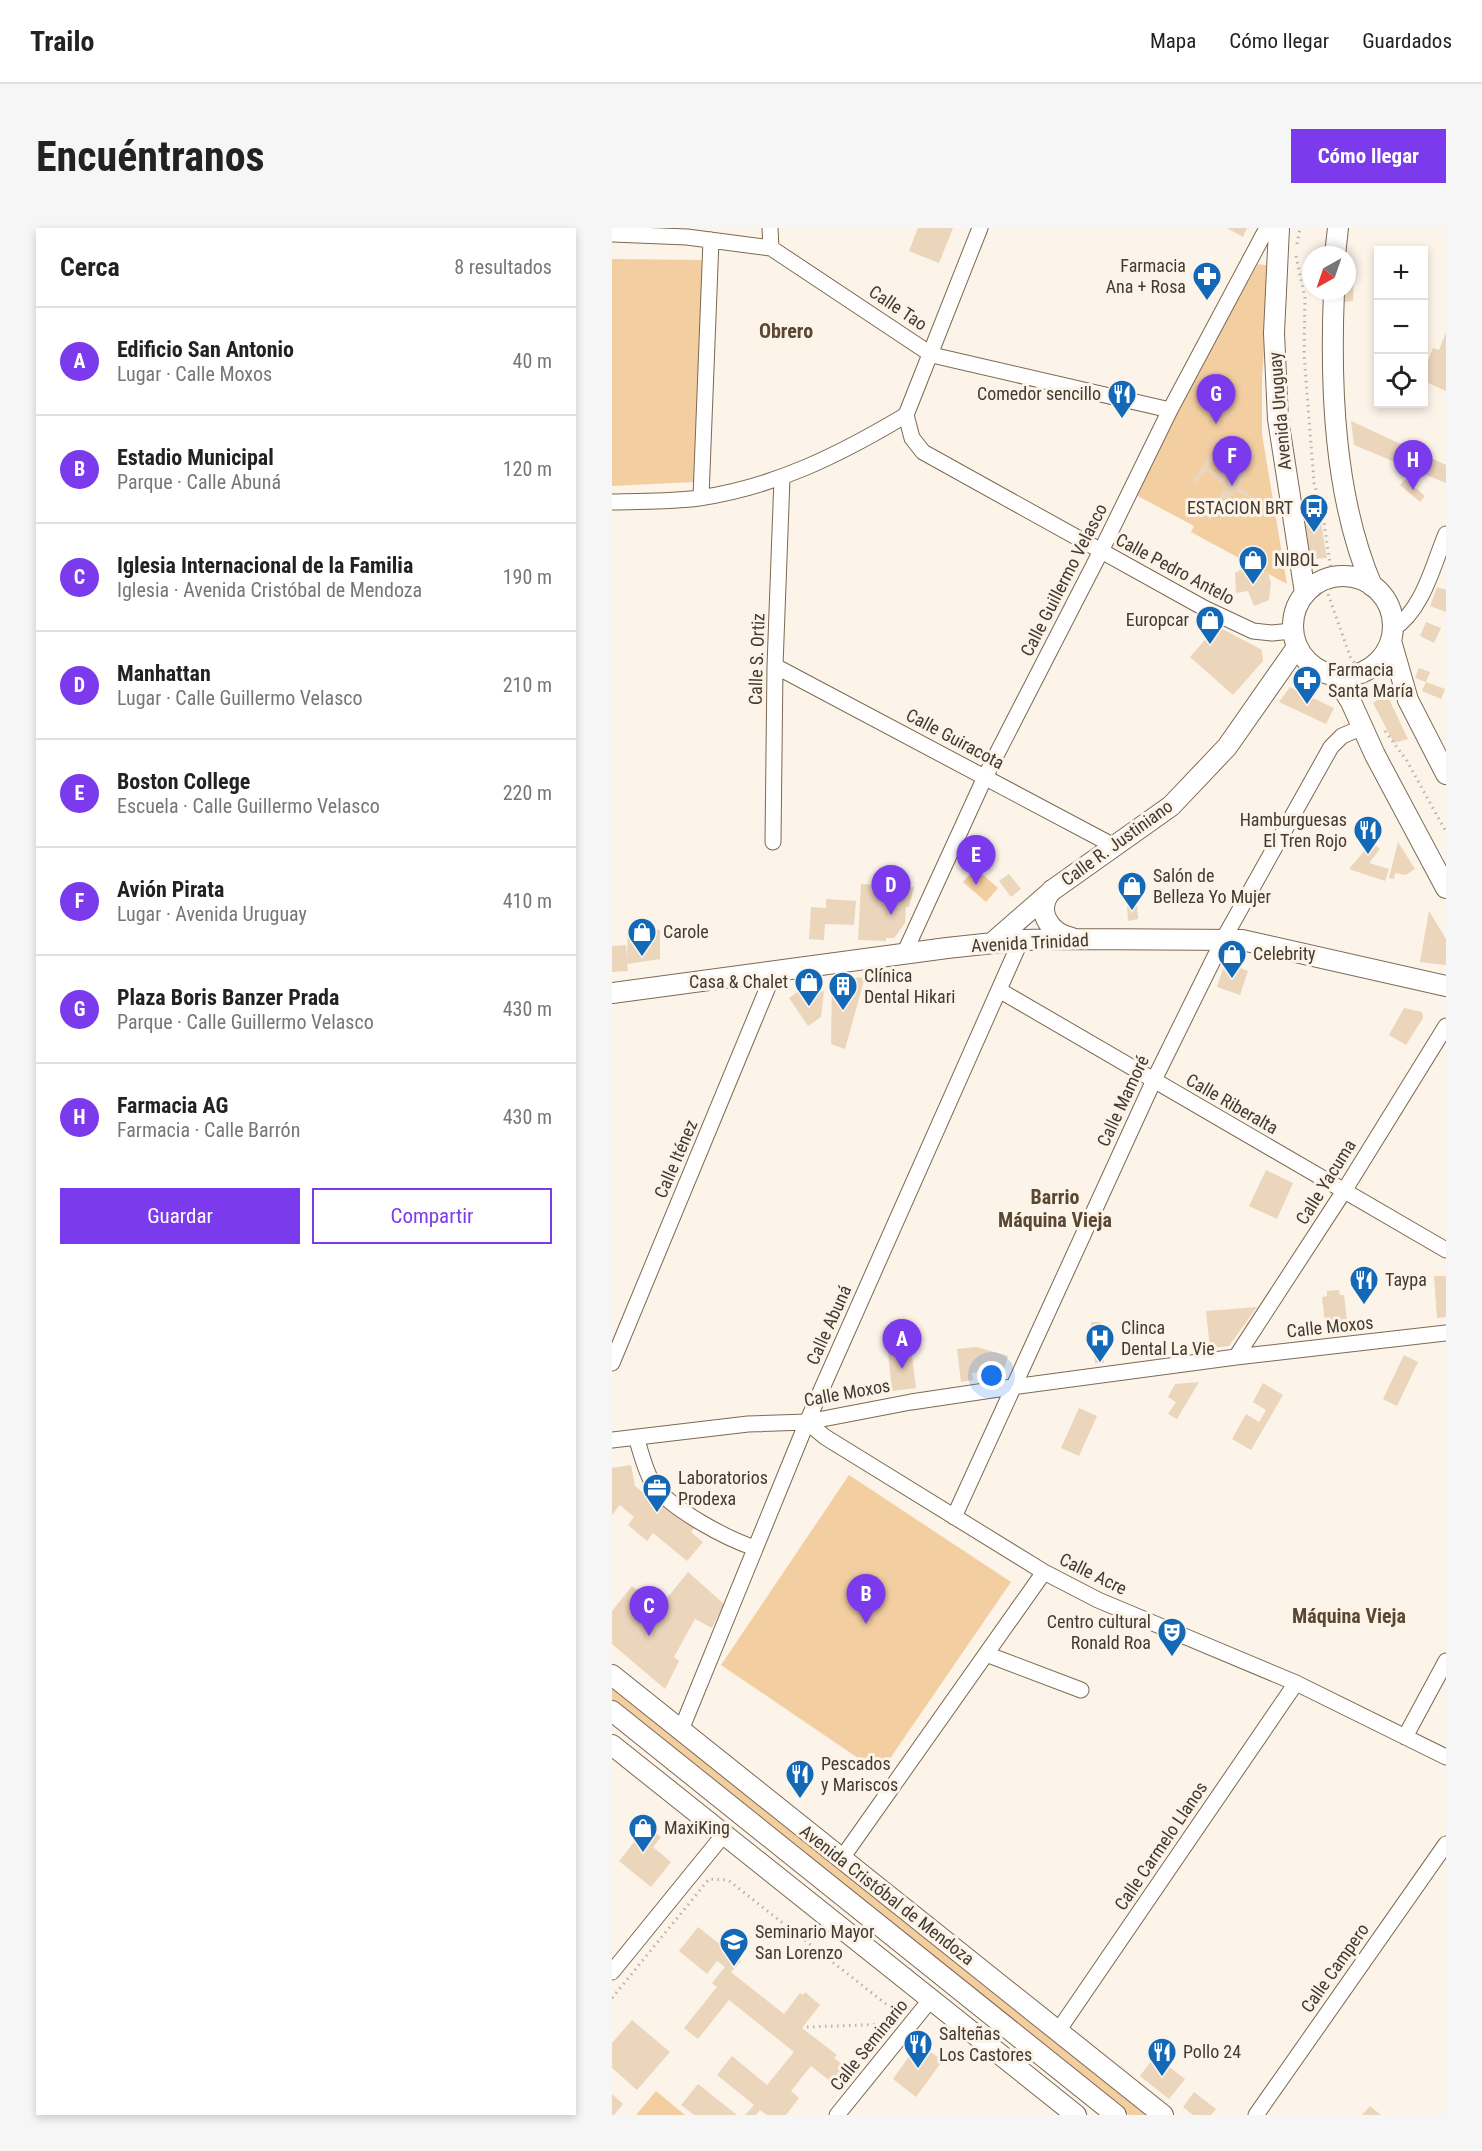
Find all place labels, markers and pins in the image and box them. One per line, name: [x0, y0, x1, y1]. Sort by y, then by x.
place label: Farmacia Ana + Rosa: [1106, 255, 1186, 297]
pharmacy icon: Farmacia Ana + Rosa: [1191, 260, 1223, 302]
pin: G: [1196, 374, 1236, 424]
restaurant icon: Comedor sencillo: [1106, 378, 1138, 420]
place label: Comedor sencillo: [977, 383, 1101, 404]
pin: F: [1212, 436, 1252, 486]
pin: H: [1394, 440, 1432, 490]
bus stop icon: ESTACION BRT: [1298, 492, 1330, 534]
place label: ESTACION BRT: [1187, 497, 1293, 518]
shop icon: NIBOL: [1237, 544, 1269, 586]
place label: NIBOL: [1274, 549, 1319, 570]
shop icon: Europcar: [1194, 604, 1226, 646]
place label: Europcar: [1126, 609, 1190, 630]
place label: Farmacia Santa María: [1328, 659, 1413, 701]
pharmacy icon: Farmacia Santa María: [1291, 664, 1323, 706]
place label: Hamburguesas El Tren Rojo: [1240, 809, 1347, 851]
restaurant icon: Hamburguesas El Tren Rojo: [1352, 814, 1384, 856]
pin: E: [956, 836, 996, 885]
place label: Salón de Belleza Yo Mujer: [1153, 865, 1271, 907]
pin: D: [872, 866, 910, 915]
shop icon: Salón de Belleza Yo Mujer: [1116, 870, 1148, 912]
shop icon: Carole: [626, 916, 658, 958]
place label: Carole: [663, 921, 709, 942]
shop icon: Celebrity: [1216, 938, 1248, 980]
place label: Celebrity: [1253, 943, 1316, 964]
place label: Clínica Dental Hikari: [864, 965, 955, 1007]
shop icon: Casa & Chalet: [793, 966, 825, 1008]
building icon: Clínica Dental Hikari: [827, 970, 859, 1012]
place label: Casa & Chalet: [689, 971, 788, 992]
restaurant icon: Taypa: [1348, 1264, 1380, 1306]
place label: Taypa: [1385, 1269, 1427, 1290]
place label: Clinca Dental La Vie: [1121, 1317, 1215, 1359]
pin: A: [882, 1320, 922, 1369]
hospital icon: Clinca Dental La Vie: [1084, 1322, 1116, 1364]
place label: Laboratorios Prodexa: [678, 1467, 768, 1509]
office icon: Laboratorios Prodexa: [641, 1472, 673, 1514]
pin: B: [846, 1574, 886, 1624]
pin: C: [630, 1586, 669, 1636]
place label: Centro cultural Ronald Roa: [1047, 1611, 1151, 1653]
theatre icon: Centro cultural Ronald Roa: [1156, 1616, 1188, 1658]
place label: Pescados y Mariscos: [821, 1753, 898, 1795]
restaurant icon: Pescados y Mariscos: [784, 1758, 816, 1800]
shop icon: MaxiKing: [627, 1812, 659, 1854]
place label: MaxiKing: [664, 1817, 730, 1838]
place label: Seminario Mayor San Lorenzo: [755, 1921, 875, 1963]
school or university icon: Seminario Mayor San Lorenzo: [718, 1926, 750, 1968]
place label: Salteñas Los Castores: [939, 2023, 1032, 2065]
restaurant icon: Salteñas Los Castores: [902, 2028, 934, 2070]
restaurant icon: Pollo 24: [1146, 2036, 1178, 2078]
place label: Pollo 24: [1183, 2041, 1241, 2062]

